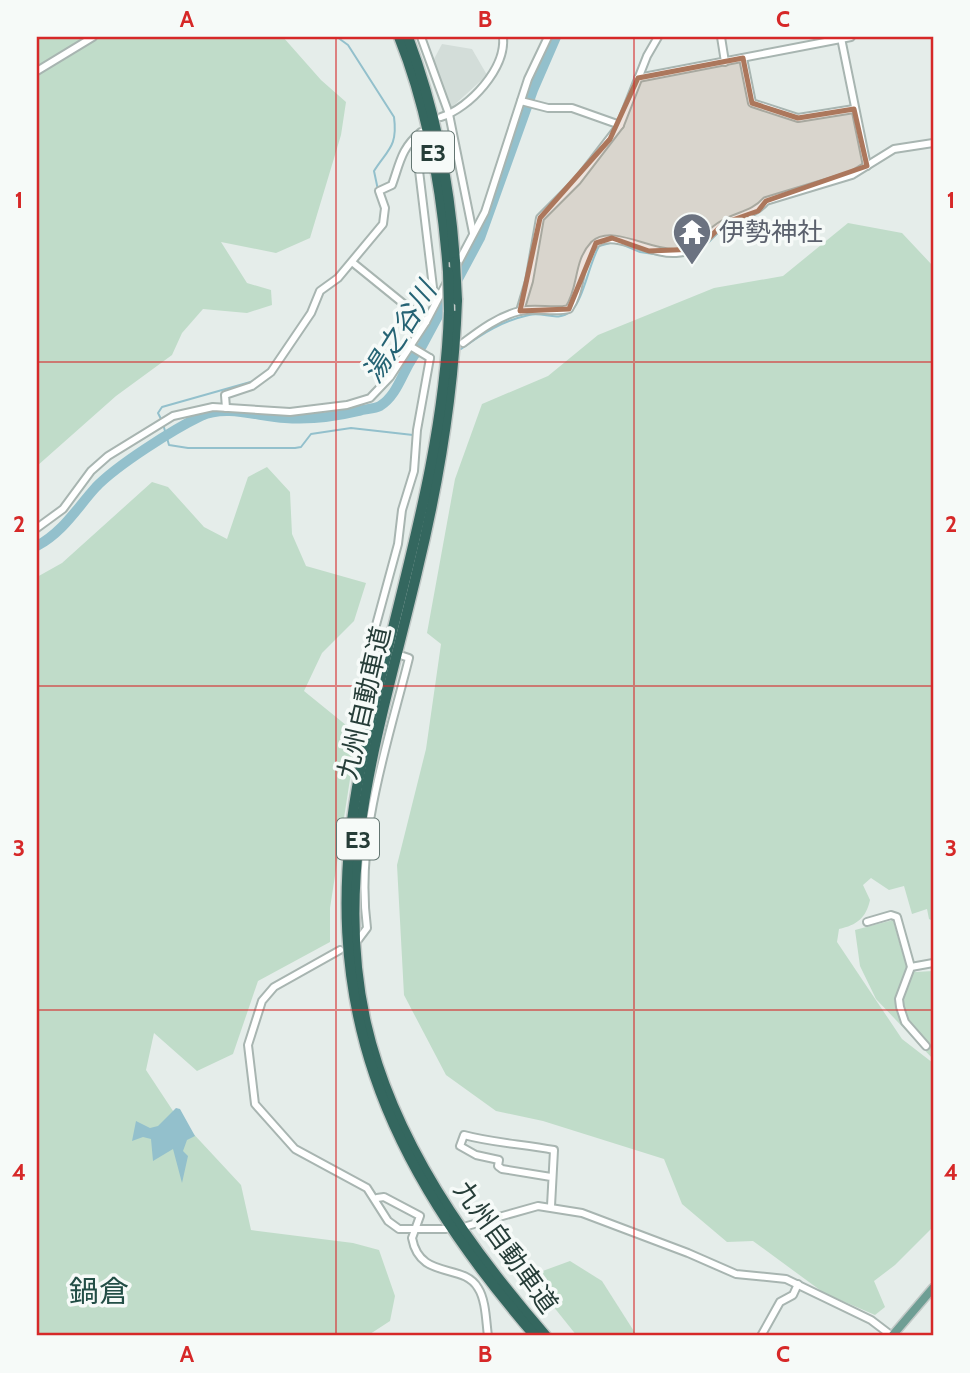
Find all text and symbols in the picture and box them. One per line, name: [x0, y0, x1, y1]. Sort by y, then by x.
text: A: [180, 5, 195, 33]
text: B: [478, 5, 492, 33]
text: C: [776, 5, 790, 33]
road number: E3: [412, 132, 454, 172]
text: 1: [15, 186, 23, 214]
text: 1: [947, 186, 955, 214]
temple icon: 伊勢神社: [671, 211, 713, 266]
place label: 伊勢神社: [719, 216, 823, 248]
water label: 湯之谷川: [355, 273, 445, 389]
text: 2: [13, 510, 25, 538]
text: 2: [945, 510, 957, 538]
street label: 九州自動車道: [331, 623, 397, 783]
road number: E3: [337, 818, 379, 860]
text: 3: [13, 834, 25, 862]
text: 3: [945, 834, 957, 862]
text: 4: [12, 1158, 26, 1186]
text: 4: [944, 1158, 958, 1186]
street label: 九州自動車道: [447, 1174, 565, 1320]
district label: 鍋倉: [69, 1273, 129, 1310]
text: A: [180, 1340, 195, 1368]
text: B: [478, 1340, 492, 1368]
text: C: [776, 1340, 790, 1368]

